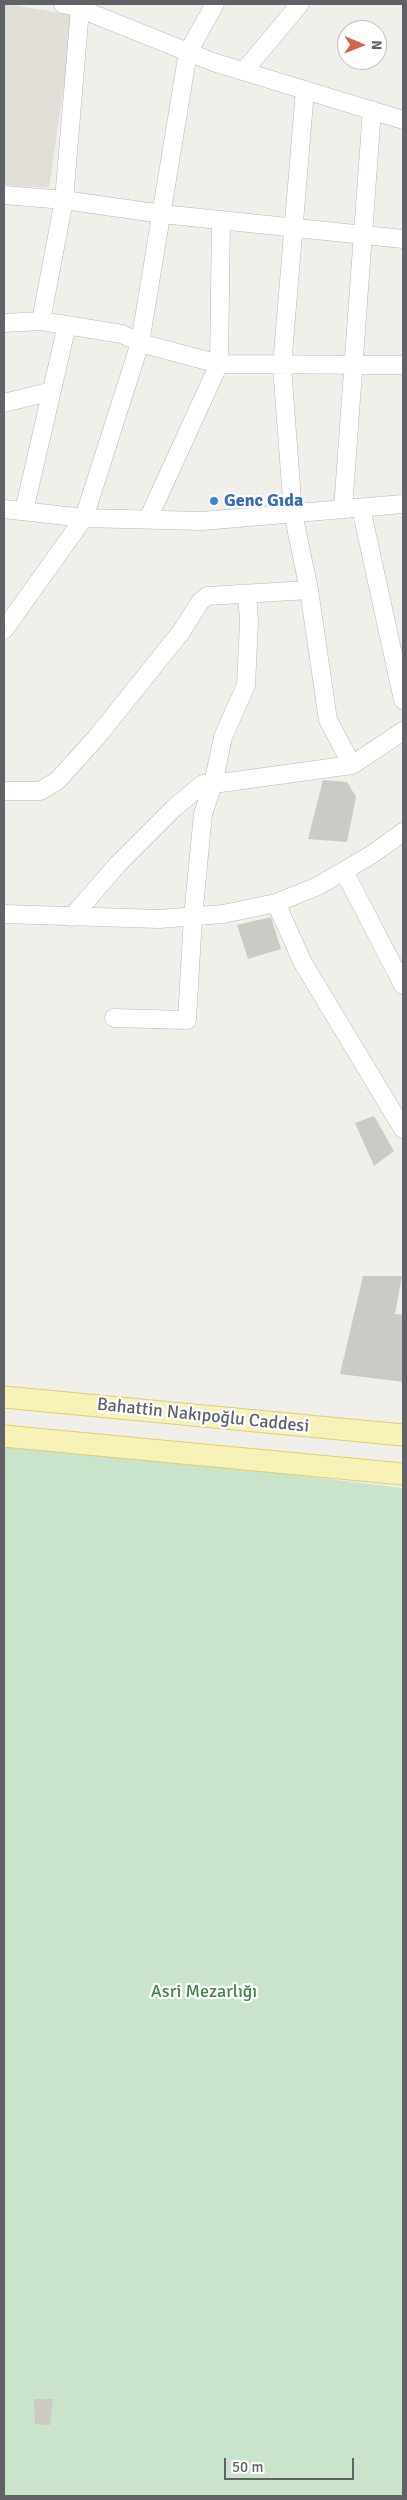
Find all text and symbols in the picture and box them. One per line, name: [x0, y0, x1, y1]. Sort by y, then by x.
north arrow: [337, 20, 387, 70]
text: N: [368, 40, 385, 50]
place label: Genc Gıda: [224, 490, 303, 512]
marker: Genc Gıda: [208, 495, 220, 507]
street label: Bahattin Nakıpoğlu Caddesi: [96, 1394, 310, 1438]
park label: Asri Mezarlığı: [151, 1981, 257, 2003]
scale bar: [227, 2448, 357, 2480]
text: 50 m: [232, 2458, 263, 2476]

